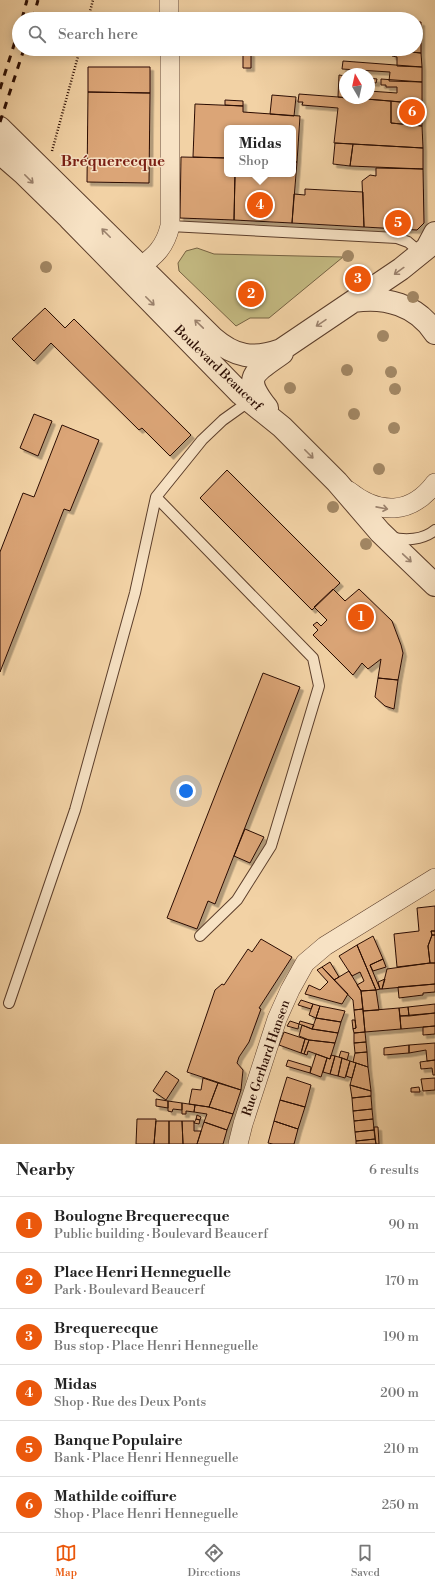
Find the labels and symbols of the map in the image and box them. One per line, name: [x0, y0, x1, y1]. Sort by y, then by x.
north arrow: [339, 68, 375, 104]
pin: 6: [399, 97, 425, 127]
district label: Bréquerecque: [61, 152, 165, 171]
one-way arrow: [24, 174, 34, 184]
pin: 4: [247, 190, 273, 220]
pin: 5: [385, 208, 411, 238]
one-way arrow: [101, 228, 111, 238]
pin: 3: [345, 264, 371, 294]
one-way arrow: [393, 266, 404, 275]
pin: 2: [238, 279, 264, 309]
one-way arrow: [145, 296, 155, 306]
one-way arrow: [194, 319, 204, 329]
one-way arrow: [316, 319, 327, 327]
street label: Boulevard Beaucerf: [170, 321, 266, 415]
one-way arrow: [304, 450, 314, 459]
one-way arrow: [375, 504, 388, 512]
one-way arrow: [402, 554, 412, 563]
pin: 1: [348, 602, 374, 632]
your location: [176, 781, 196, 801]
street label: Rue Gerhard Hansen: [239, 998, 293, 1118]

